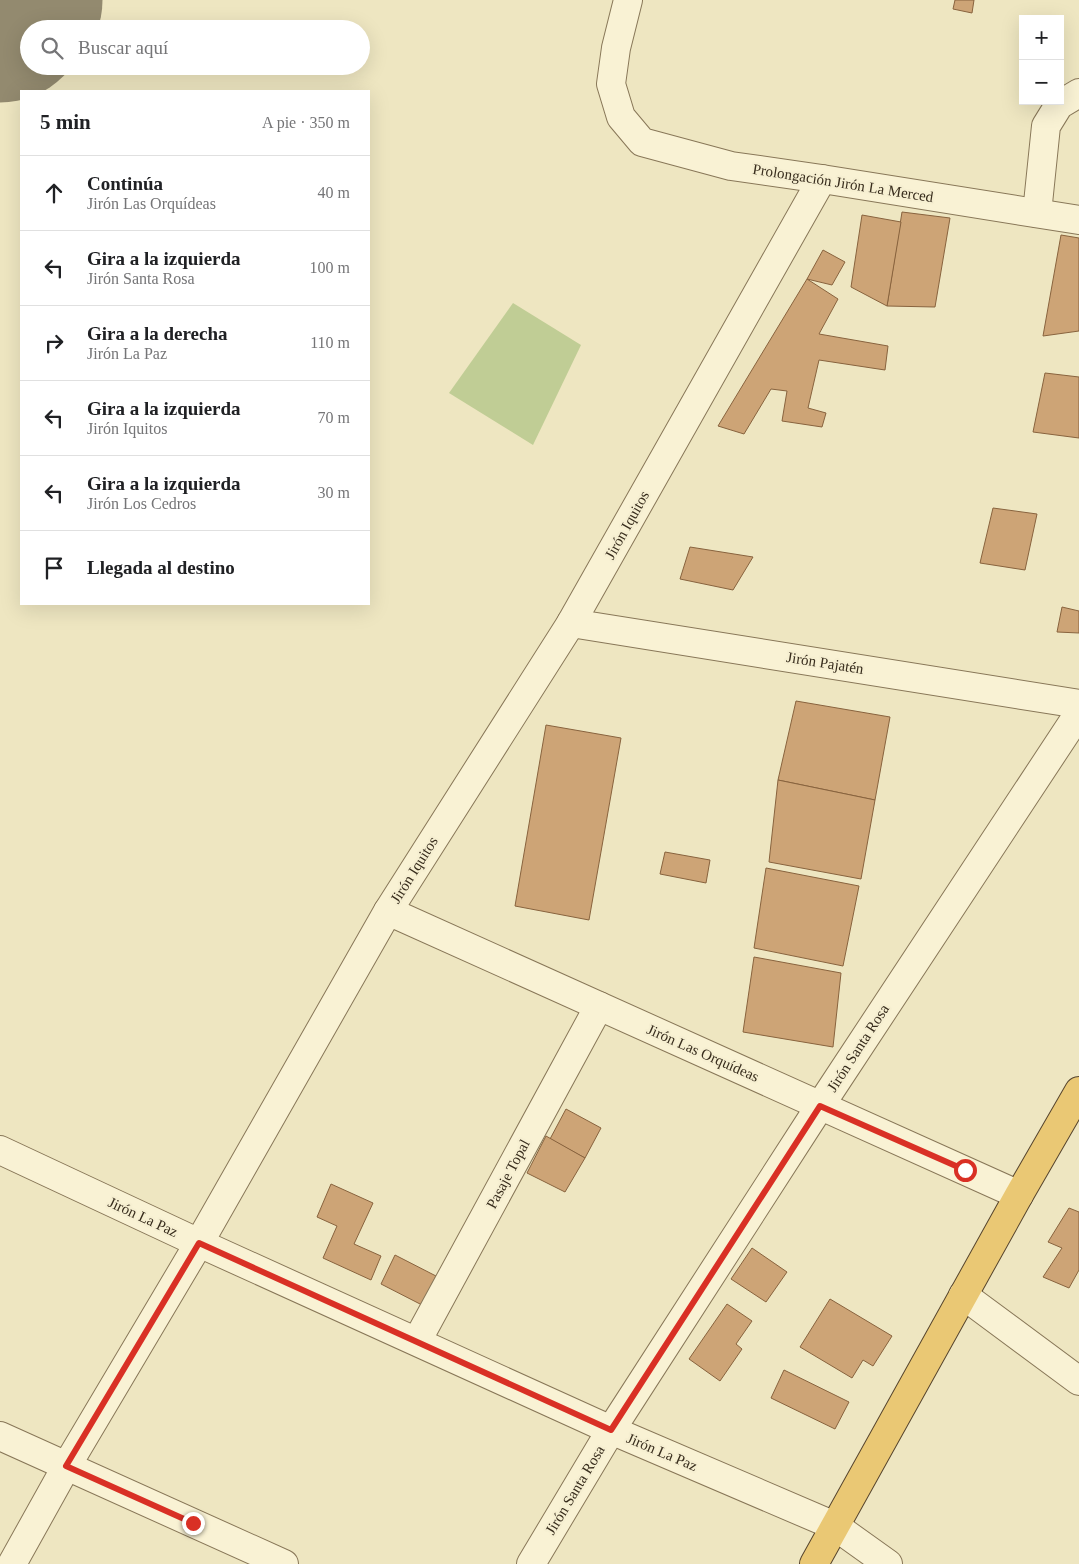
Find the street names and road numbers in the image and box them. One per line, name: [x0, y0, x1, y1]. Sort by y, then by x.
street label: Prolongación Jirón La Merced: [751, 161, 935, 205]
street label: Jirón Iquitos: [602, 488, 652, 562]
street label: Jirón Pajatén: [785, 649, 865, 677]
street label: Jirón Iquitos: [387, 834, 441, 906]
street label: Jirón Santa Rosa: [824, 1001, 892, 1095]
street label: Jirón Las Orquídeas: [645, 1021, 762, 1085]
street label: Pasaje Topal: [483, 1137, 533, 1211]
street label: Jirón La Paz: [106, 1194, 181, 1240]
street label: Jirón La Paz: [624, 1430, 700, 1474]
street label: Jirón Santa Rosa: [542, 1442, 608, 1537]

